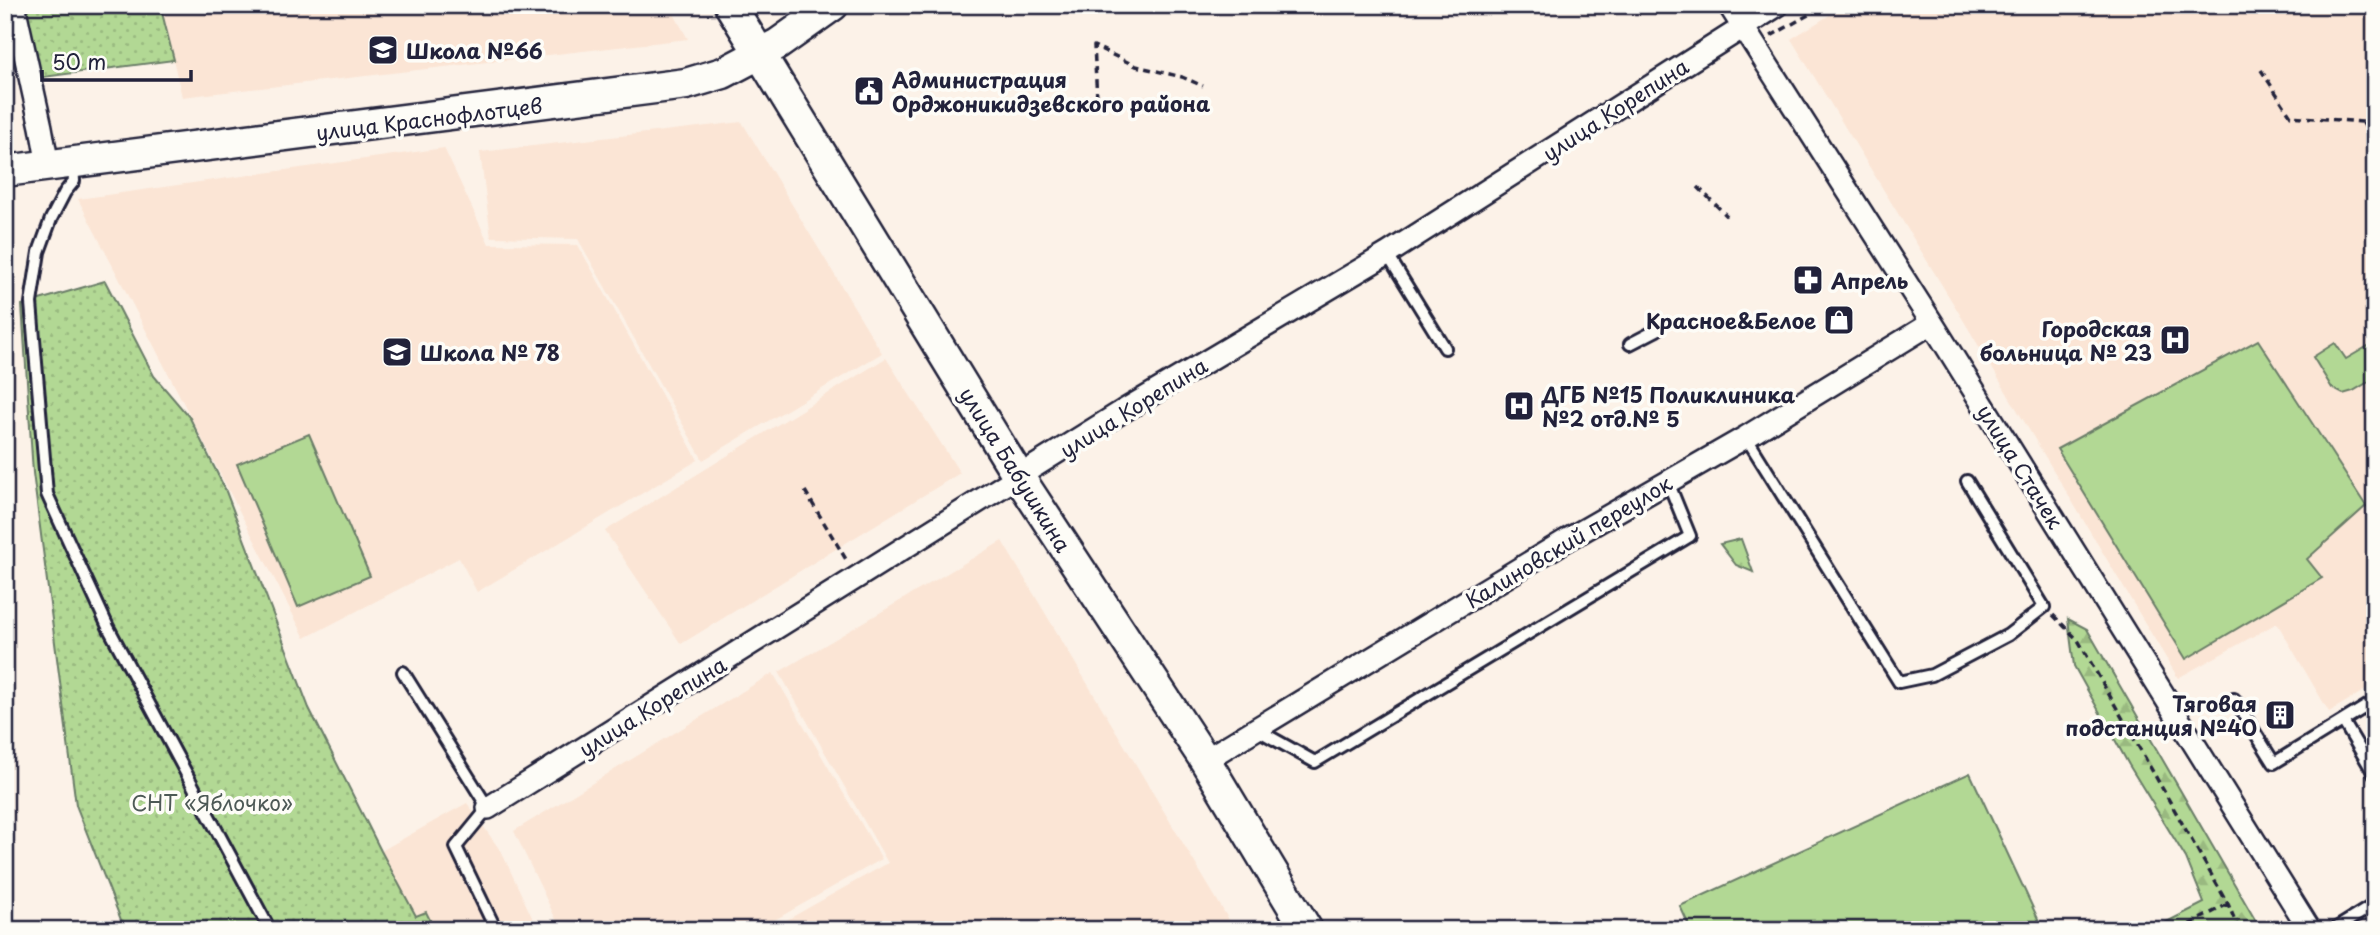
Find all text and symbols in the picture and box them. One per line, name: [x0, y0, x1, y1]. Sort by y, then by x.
school or university icon: Школа №66: [366, 33, 400, 67]
place label: Школа №66: [406, 34, 543, 66]
scale bar: [42, 38, 191, 82]
text: 50 m: [52, 45, 106, 77]
street label: улица Корепина: [1536, 49, 1695, 168]
place label: Администрация Орджоникидзевского района: [892, 63, 1210, 119]
public building icon: Администрация Орджоникидзевского района: [852, 74, 886, 108]
street label: улица Краснофлотцев: [314, 88, 544, 148]
pharmacy icon: Апрель: [1791, 263, 1825, 297]
place label: Апрель: [1830, 264, 1908, 296]
shop icon: Красное&Белое: [1822, 303, 1856, 337]
place label: Красное&Белое: [1646, 304, 1816, 336]
place label: Городская больница № 23: [1980, 312, 2152, 368]
hospital icon: Городская больница № 23: [2158, 323, 2192, 357]
school or university icon: Школа № 78: [380, 335, 414, 369]
place label: Школа № 78: [420, 336, 560, 368]
street label: улица Корепина: [1053, 348, 1214, 465]
place label: ДГБ №15 Поликлиника №2 отд.№ 5: [1541, 378, 1795, 434]
street label: улица Бабушкина: [952, 380, 1080, 559]
hospital icon: ДГБ №15 Поликлиника №2 отд.№ 5: [1502, 389, 1536, 423]
street label: улица Стачек: [1970, 398, 2072, 535]
street label: Калиновский переулок: [1458, 466, 1678, 616]
street label: улица Корепина: [572, 647, 733, 764]
place label: Тяговая подстанция №40: [2065, 687, 2257, 743]
building icon: Тяговая подстанция №40: [2263, 698, 2297, 732]
park label: СНТ «Яблочко»: [131, 786, 293, 818]

